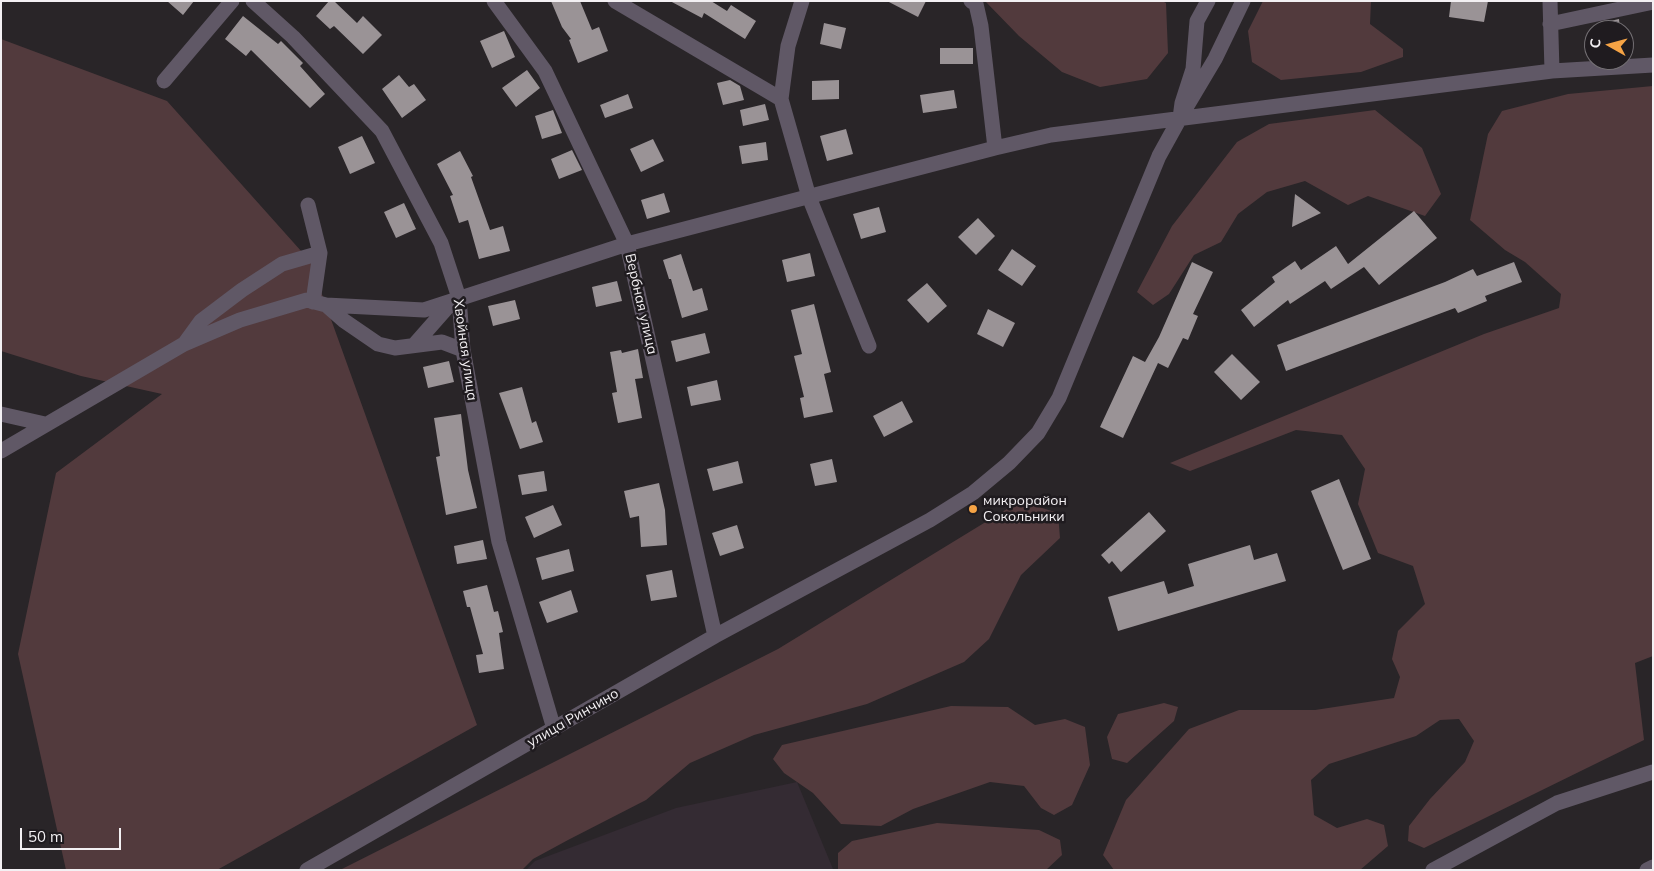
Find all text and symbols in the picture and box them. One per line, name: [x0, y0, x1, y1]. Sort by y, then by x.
north arrow: [1584, 20, 1634, 70]
text: С: [1586, 37, 1605, 49]
street label: Вербная улица: [621, 252, 661, 356]
street label: Хвойная улица: [450, 298, 480, 402]
place label: микрорайон Сокольники: [983, 493, 1067, 526]
marker: микрорайон Сокольники: [967, 503, 979, 515]
street label: улица Ринчино: [524, 685, 622, 751]
scale bar: [22, 818, 124, 850]
text: 50 m: [28, 827, 63, 846]

